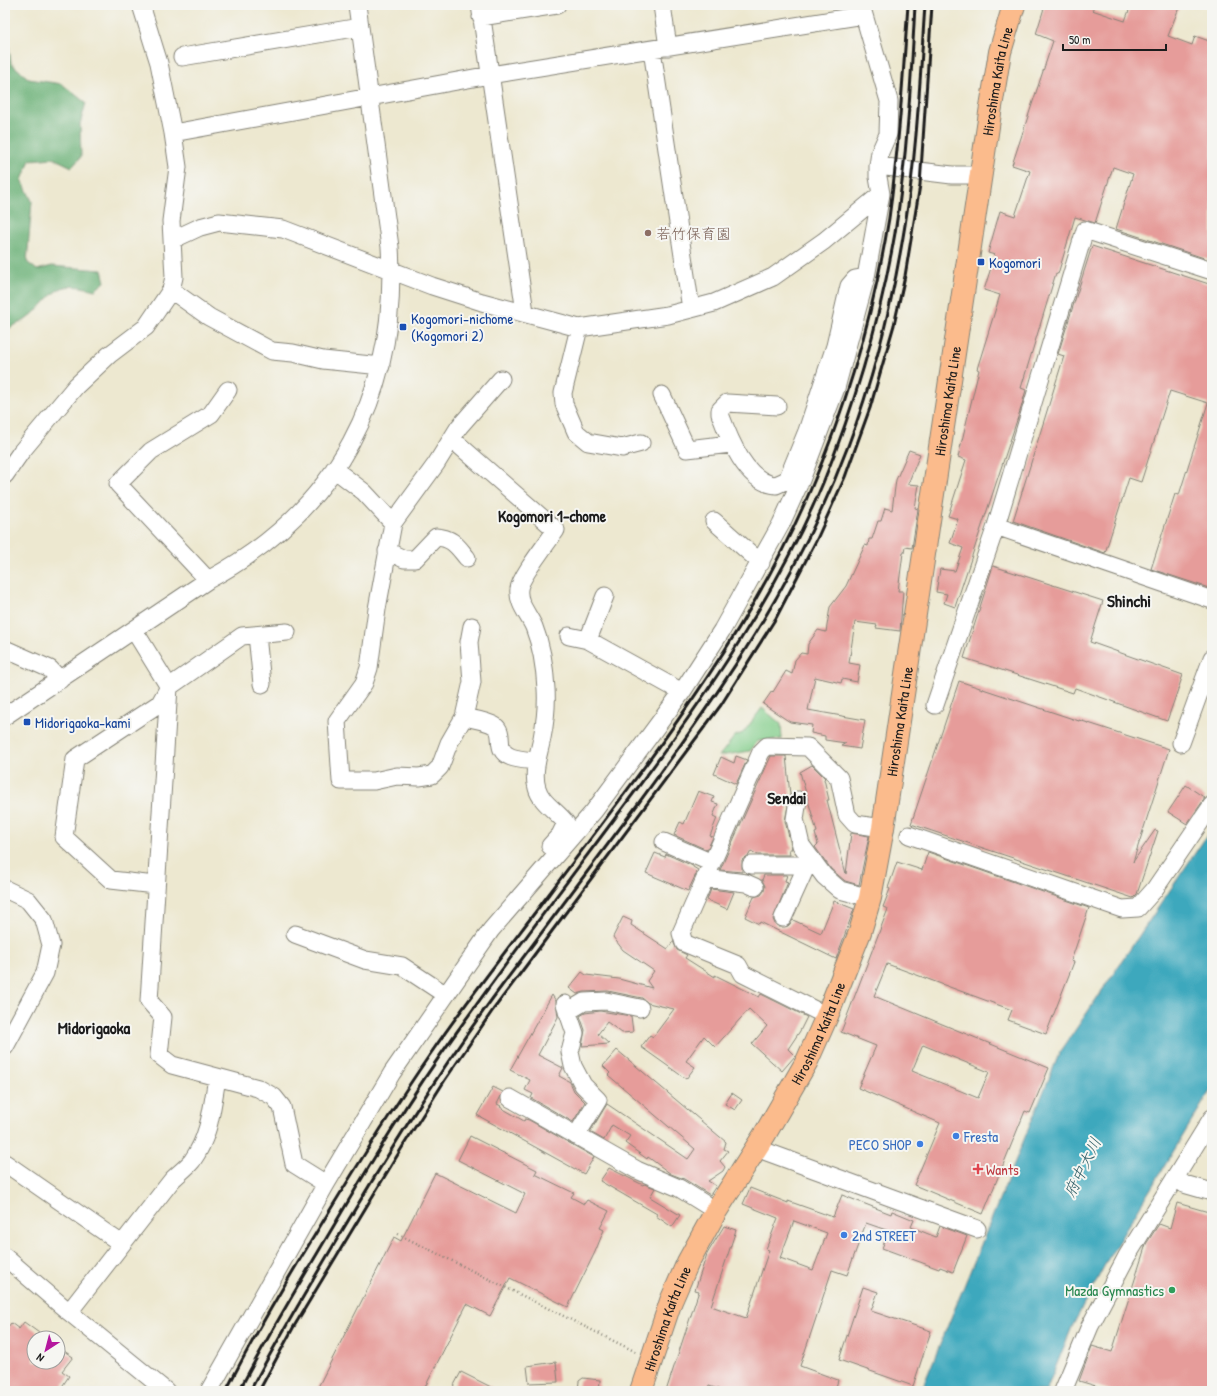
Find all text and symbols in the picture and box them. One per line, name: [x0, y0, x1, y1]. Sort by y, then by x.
street label: Hiroshima Kaita Line: [976, 24, 1018, 137]
scale bar: [1063, 26, 1166, 52]
text: 50 m: [1069, 31, 1090, 48]
place label: 若竹保育園: [656, 223, 731, 244]
marker: 若竹保育園: [643, 228, 653, 238]
place label: Kogomori: [989, 252, 1041, 273]
marker: Kogomori: [976, 257, 986, 267]
place label: Kogomori-nichome (Kogomori 2): [411, 308, 514, 346]
marker: Kogomori-nichome (Kogomori 2): [398, 322, 408, 332]
street label: Hiroshima Kaita Line: [928, 345, 965, 457]
district label: Kogomori 1-chome: [498, 505, 607, 528]
district label: Shinchi: [1107, 589, 1151, 612]
street label: Hiroshima Kaita Line: [880, 665, 918, 778]
place label: Midorigaoka-kami: [35, 712, 131, 733]
marker: Midorigaoka-kami: [22, 717, 32, 727]
district label: Sendai: [767, 786, 807, 809]
street label: Hiroshima Kaita Line: [785, 979, 850, 1088]
district label: Midorigaoka: [58, 1016, 131, 1040]
place label: Fresta: [963, 1126, 998, 1147]
marker: Fresta: [951, 1131, 961, 1141]
water label: 府中大川: [1058, 1133, 1106, 1201]
place label: PECO SHOP: [849, 1134, 912, 1155]
marker: PECO SHOP: [915, 1139, 925, 1149]
place label: Wants: [986, 1159, 1019, 1180]
marker: Wants: [973, 1164, 983, 1174]
place label: 2nd STREET: [852, 1225, 917, 1246]
marker: 2nd STREET: [839, 1230, 849, 1240]
street label: Hiroshima Kaita Line: [638, 1262, 696, 1374]
place label: Mazda Gymnastics: [1065, 1280, 1164, 1301]
marker: Mazda Gymnastics: [1167, 1285, 1177, 1295]
north arrow: [26, 1330, 66, 1370]
text: N: [34, 1351, 47, 1365]

